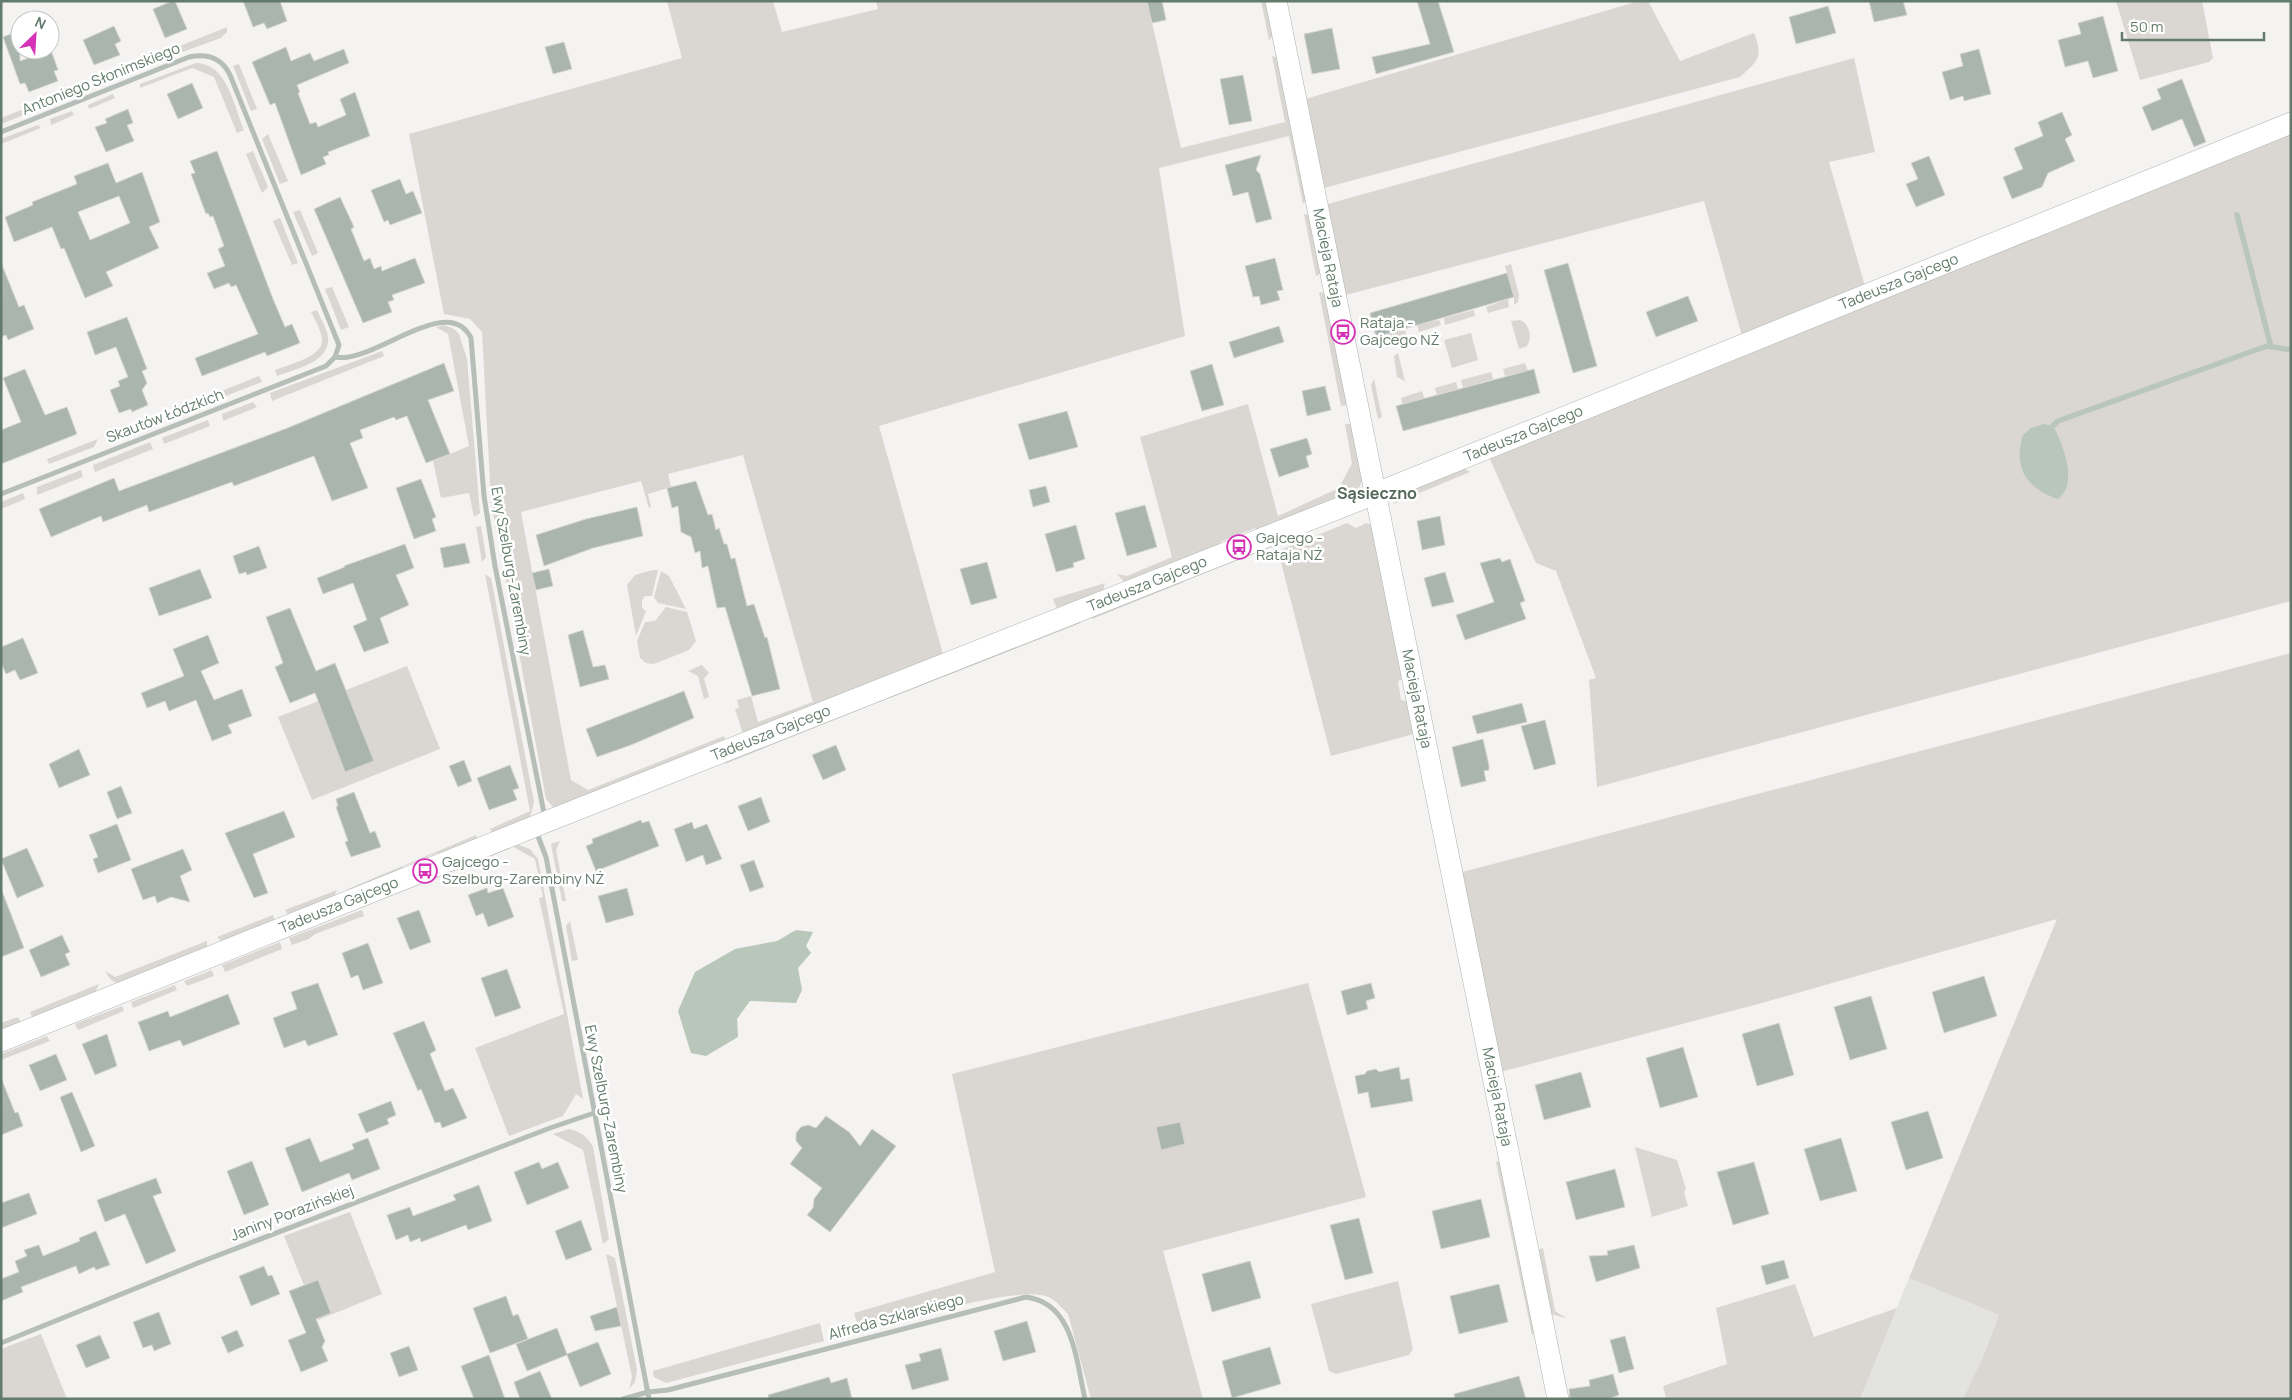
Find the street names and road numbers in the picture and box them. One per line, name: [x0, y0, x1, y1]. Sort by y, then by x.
street label: Antoniego Słonimskiego: [19, 37, 183, 120]
street label: Macieja Rataja: [1308, 206, 1349, 309]
street label: Tadeusza Gajcego: [1836, 248, 1961, 315]
street label: Skautów Łódzkich: [103, 383, 227, 448]
street label: Tadeusza Gajcego: [1460, 400, 1586, 467]
street label: Ewy Szelburg-Zarembiny: [486, 485, 537, 657]
street label: Tadeusza Gajcego: [1084, 550, 1210, 617]
street label: Macieja Rataja: [1397, 647, 1438, 750]
street label: Tadeusza Gajcego: [708, 699, 833, 766]
street label: Tadeusza Gajcego: [276, 871, 401, 938]
street label: Ewy Szelburg-Zarembiny: [580, 1023, 633, 1195]
street label: Macieja Rataja: [1477, 1045, 1518, 1148]
street label: Janiny Porazińskiej: [227, 1179, 356, 1246]
street label: Alfreda Szklarskiego: [826, 1288, 966, 1345]

